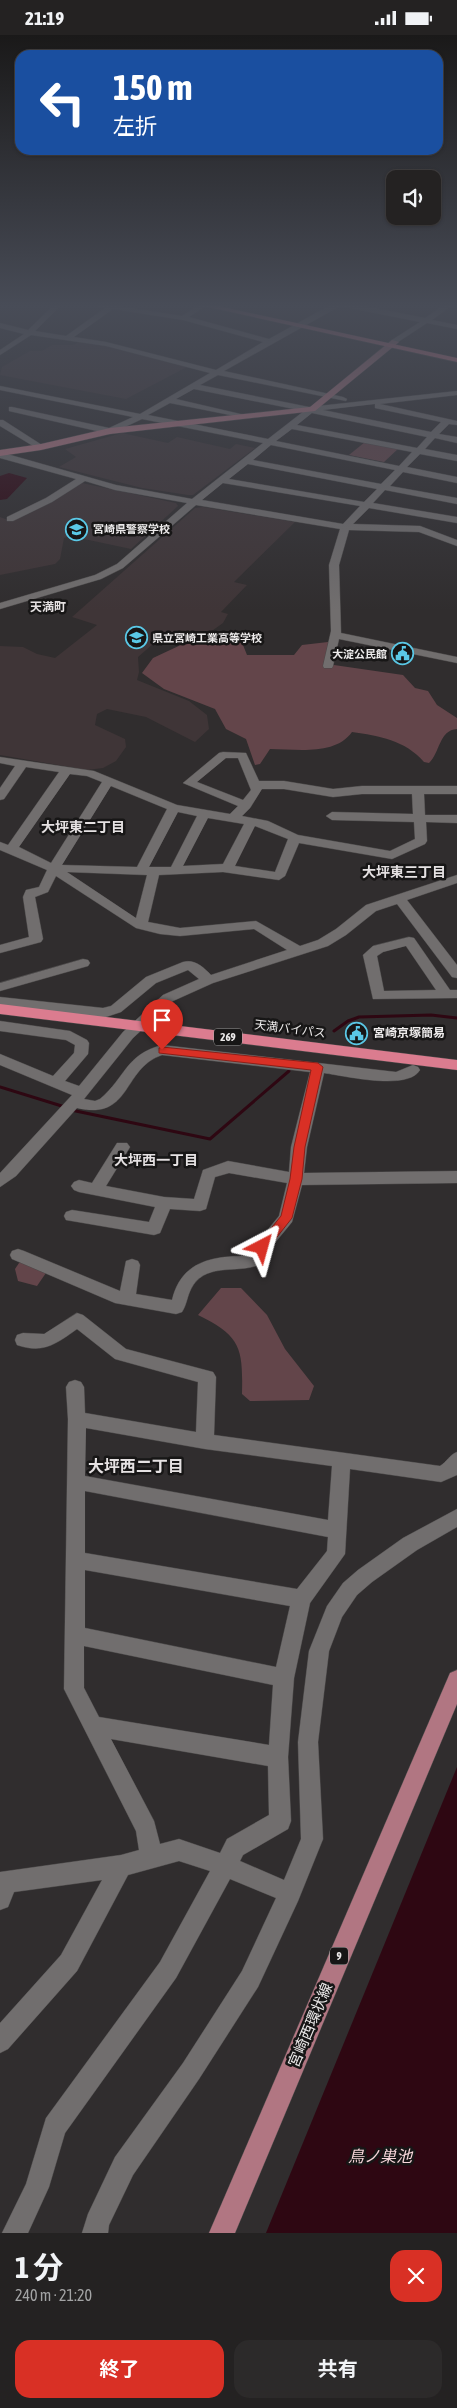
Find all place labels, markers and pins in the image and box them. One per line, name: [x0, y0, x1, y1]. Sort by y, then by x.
school or university icon: 宮崎県警察学校: [65, 517, 89, 541]
place label: 宮崎県警察学校: [93, 523, 170, 535]
school or university icon: 県立宮崎工業高等学校: [124, 626, 148, 650]
place label: 県立宮崎工業高等学校: [152, 632, 262, 644]
public building icon: 大淀公民館: [391, 642, 415, 666]
place label: 大淀公民館: [332, 648, 387, 660]
pin: [141, 999, 183, 1050]
public building icon: 宮崎京塚簡易: [345, 1021, 369, 1045]
place label: 宮崎京塚簡易: [373, 1026, 445, 1040]

